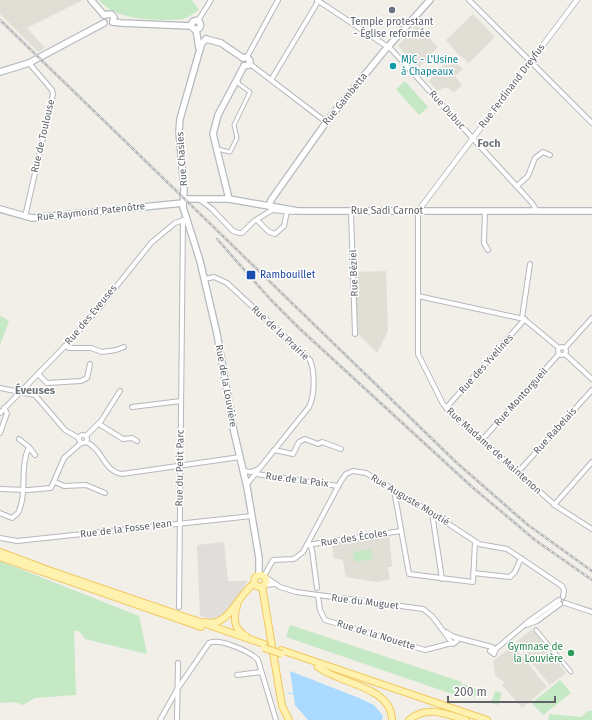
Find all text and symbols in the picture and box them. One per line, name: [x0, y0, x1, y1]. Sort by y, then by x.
marker: Temple protestant - Église reformée: [387, 5, 397, 15]
place label: Temple protestant - Église reformée: [351, 16, 434, 40]
street label: Rue Ferdinand Dreyfus: [476, 41, 548, 130]
place label: MJC - L'Usine à Chapeaux: [401, 54, 458, 78]
marker: MJC - L'Usine à Chapeaux: [388, 61, 398, 71]
street label: Rue Gambetta: [320, 70, 370, 128]
street label: Rue Dubuc: [426, 88, 468, 132]
street label: Rue de Toulouse: [29, 98, 57, 174]
street label: Rue Chasles: [174, 131, 190, 187]
district label: Foch: [477, 137, 501, 150]
street label: Rue Raymond Patenôtre: [36, 200, 146, 224]
street label: Rue Sadi Carnot: [351, 205, 424, 217]
street label: Rue Béziel: [347, 249, 361, 297]
marker: Rambouillet: [245, 269, 257, 281]
place label: Rambouillet: [260, 269, 316, 281]
street label: Rue des Eveuses: [62, 282, 120, 348]
street label: Rue de la Prairie: [249, 303, 311, 363]
street label: Rue des Yvelines: [456, 332, 516, 396]
street label: Rue de la Louvière: [213, 344, 239, 428]
street label: Rue Montorgueil: [492, 365, 550, 429]
district label: Éveuses: [15, 383, 56, 397]
street label: Rue Madame de Maintenon: [444, 405, 544, 497]
street label: Rue Rabelais: [531, 405, 579, 457]
street label: Rue du Petit Parc: [173, 429, 187, 507]
street label: Rue de la Paix: [265, 470, 329, 490]
street label: Rue Auguste Moutié: [368, 472, 452, 528]
street label: Rue de la Fosse Jean: [79, 517, 173, 541]
street label: Rue des Écoles: [320, 525, 388, 549]
street label: Rue du Muguet: [331, 592, 400, 612]
street label: Rue de la Nouette: [335, 617, 417, 653]
place label: Gymnase de la Louvière: [508, 641, 563, 665]
marker: Gymnase de la Louvière: [566, 648, 576, 658]
scale bar: [448, 678, 555, 704]
text: 200 m: [454, 685, 487, 699]

